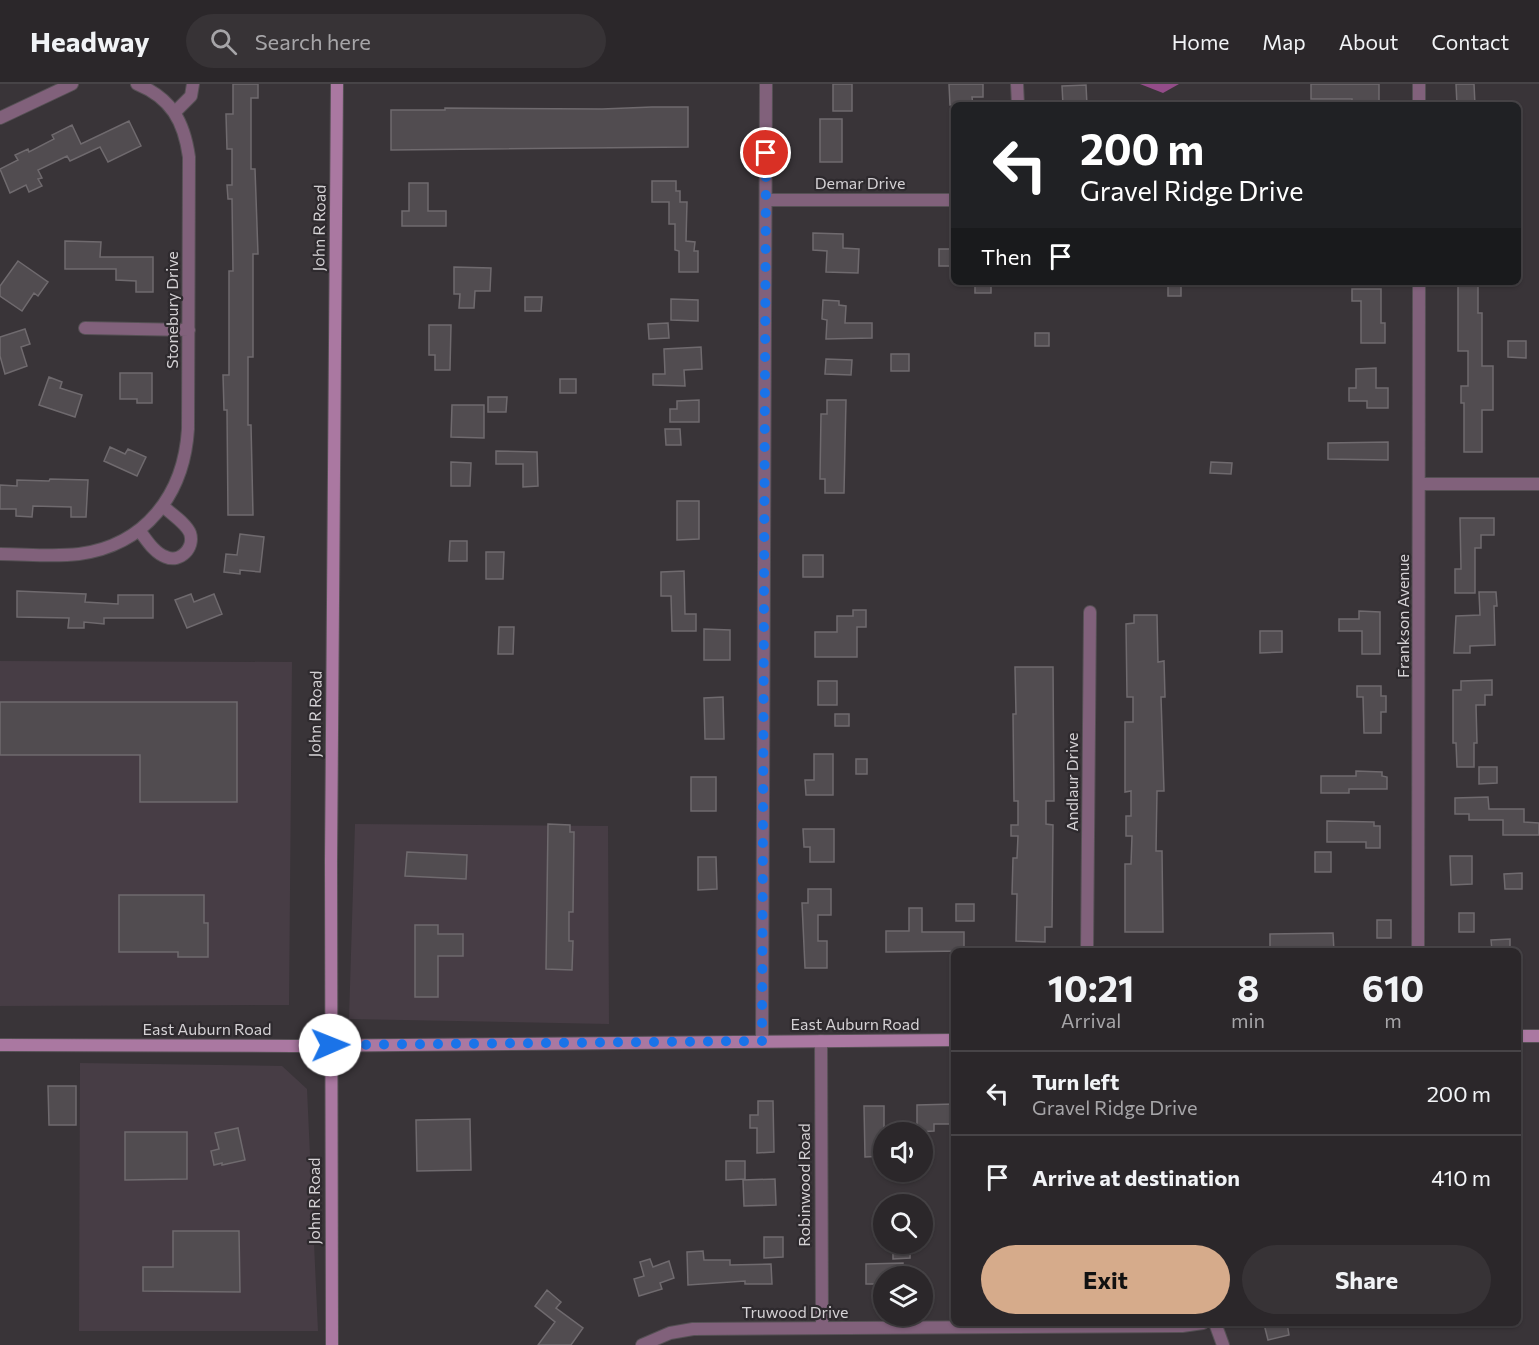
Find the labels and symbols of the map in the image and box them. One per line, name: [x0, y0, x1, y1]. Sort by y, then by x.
pin: [740, 127, 791, 178]
street label: Demar Drive: [815, 173, 905, 192]
street label: John R Road: [308, 184, 329, 272]
street label: Stonebury Drive: [162, 251, 181, 369]
street label: Frankson Avenue: [1393, 554, 1412, 678]
street label: John R Road: [304, 670, 325, 758]
street label: Andlaur Drive: [1062, 733, 1081, 831]
position arrow: [298, 1013, 362, 1077]
street label: East Auburn Road: [791, 1014, 919, 1033]
street label: East Auburn Road: [143, 1019, 271, 1038]
street label: Robinwood Road: [794, 1123, 813, 1247]
street label: John R Road: [304, 1158, 323, 1244]
street label: Truwood Drive: [742, 1302, 848, 1321]

